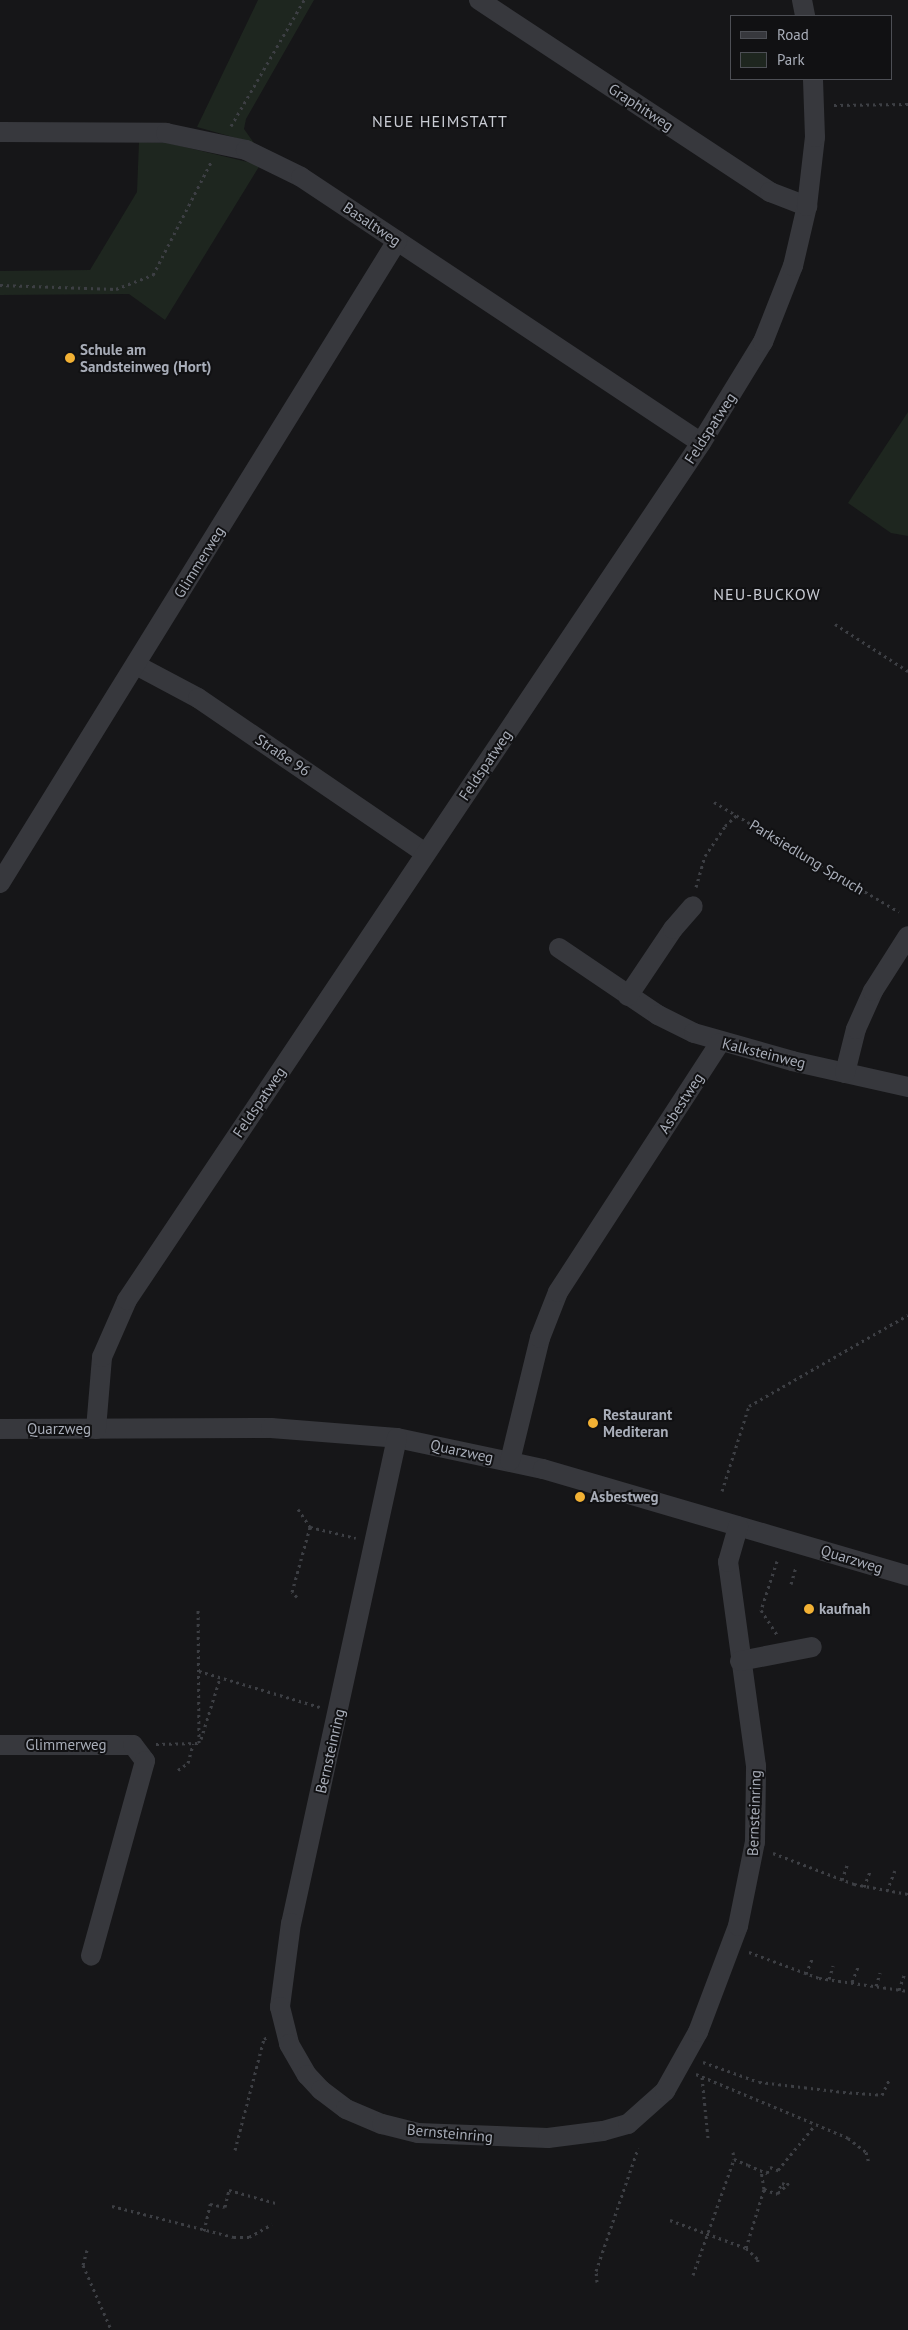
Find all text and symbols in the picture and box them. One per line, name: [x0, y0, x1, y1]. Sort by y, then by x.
legend: [730, 15, 893, 80]
text: Road: [777, 25, 809, 44]
text: Park: [777, 50, 805, 69]
street label: Graphitweg: [605, 79, 677, 135]
district label: NEUE HEIMSTATT: [370, 111, 510, 131]
street label: Basaltweg: [340, 198, 404, 250]
place label: Schule am Sandsteinweg (Hort): [80, 340, 211, 375]
marker: Schule am Sandsteinweg (Hort): [64, 352, 76, 364]
street label: Feldspatweg: [680, 389, 740, 467]
street label: Glimmerweg: [170, 523, 228, 601]
district label: NEU-BUCKOW: [712, 584, 822, 604]
street label: Feldspatweg: [455, 726, 515, 804]
street label: Straße 96: [252, 730, 314, 780]
street label: Parksiedlung Spruch: [746, 816, 868, 898]
street label: Kalksteinweg: [720, 1034, 808, 1072]
street label: Feldspatweg: [229, 1063, 289, 1141]
street label: Asbestweg: [655, 1069, 707, 1137]
place label: Restaurant Mediteran: [603, 1405, 672, 1440]
marker: Restaurant Mediteran: [587, 1417, 599, 1429]
street label: Quarzweg: [27, 1420, 91, 1438]
street label: Quarzweg: [429, 1436, 495, 1466]
place label: Asbestweg: [590, 1488, 659, 1506]
marker: Asbestweg: [574, 1491, 586, 1503]
street label: Quarzweg: [819, 1541, 885, 1577]
place label: kaufnah: [819, 1600, 870, 1618]
marker: kaufnah: [803, 1603, 815, 1615]
street label: Bernsteinring: [312, 1707, 348, 1795]
street label: Glimmerweg: [25, 1736, 107, 1754]
street label: Bernsteinring: [744, 1770, 764, 1856]
street label: Bernsteinring: [406, 2120, 494, 2146]

